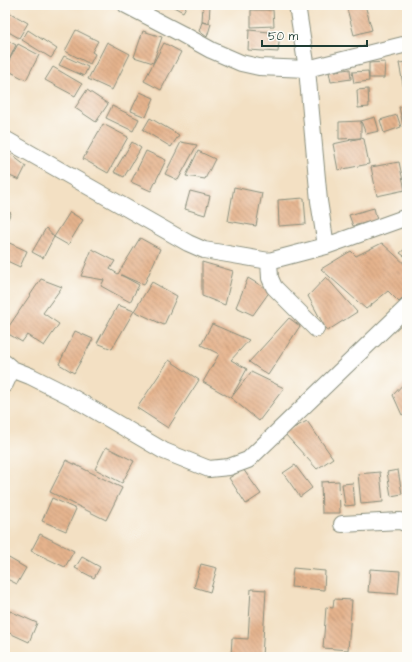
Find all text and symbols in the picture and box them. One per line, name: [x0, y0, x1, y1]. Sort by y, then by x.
scale bar: [262, 22, 367, 48]
text: 50 m: [268, 28, 299, 45]

